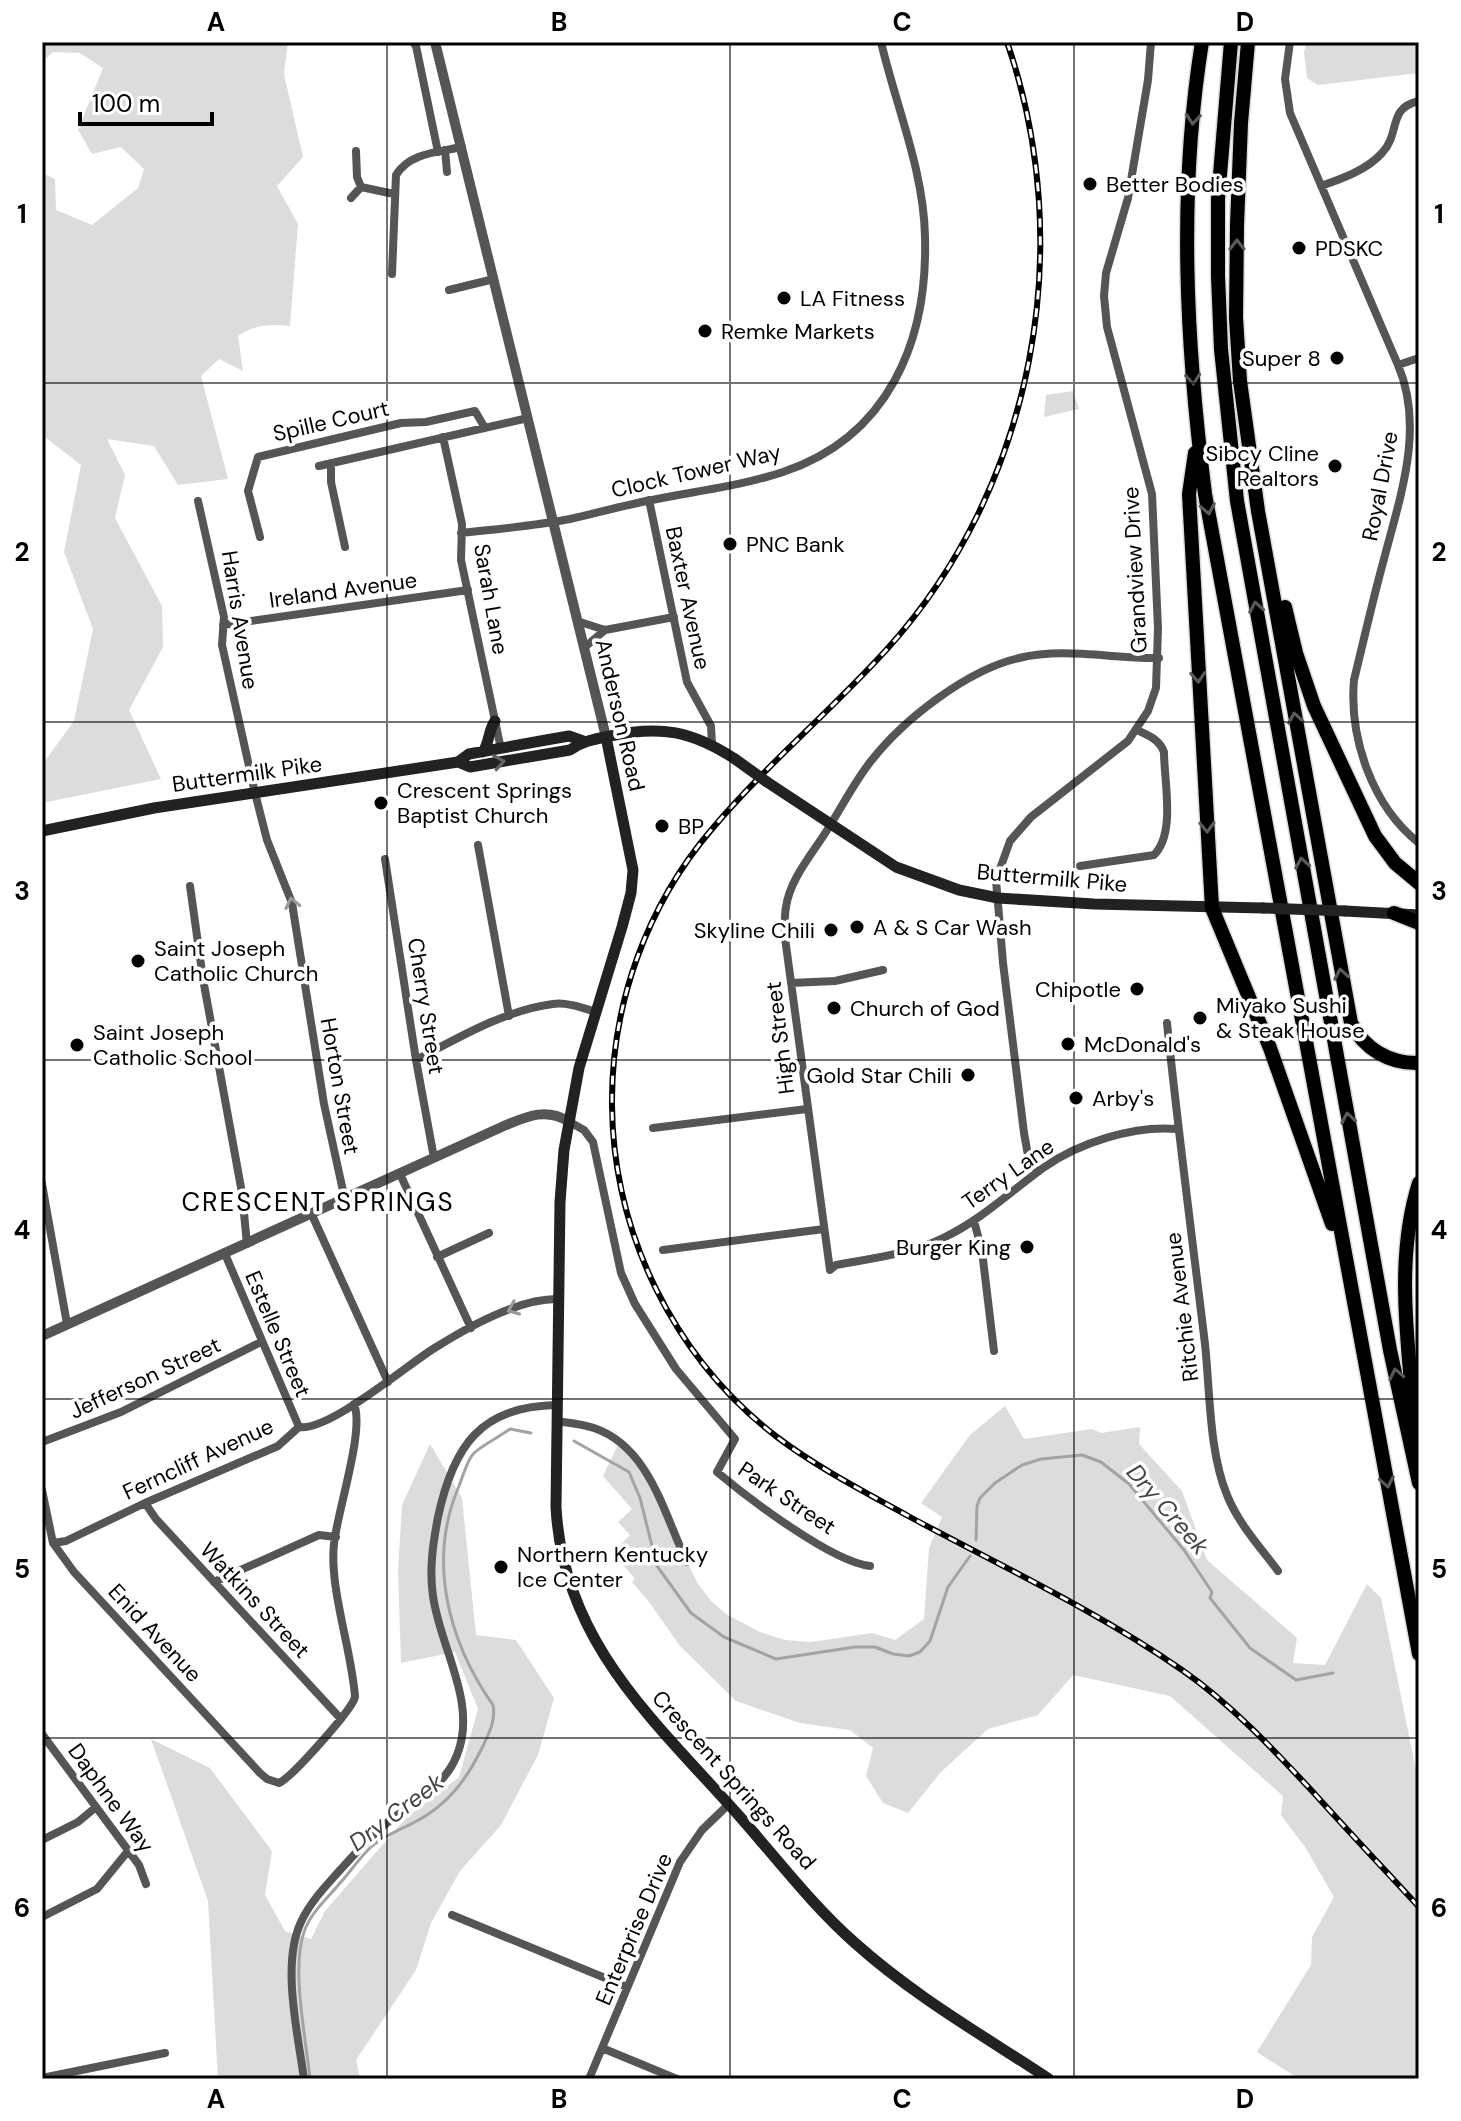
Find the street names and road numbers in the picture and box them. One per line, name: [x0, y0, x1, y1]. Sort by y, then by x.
street label: Spille Court: [270, 394, 392, 448]
street label: Royal Drive: [1355, 429, 1405, 543]
street label: Clock Tower Way: [608, 437, 784, 505]
street label: Grandview Drive: [1116, 486, 1154, 654]
street label: Baxter Avenue: [659, 524, 717, 672]
street label: Sarah Lane: [467, 541, 515, 657]
street label: Harris Avenue: [215, 549, 265, 691]
street label: Ireland Avenue: [267, 565, 419, 615]
street label: Anderson Road: [588, 636, 652, 794]
street label: Buttermilk Pike: [170, 749, 324, 799]
street label: Buttermilk Pike: [976, 857, 1128, 899]
street label: Cherry Street: [401, 936, 451, 1076]
street label: High Street: [759, 980, 801, 1096]
street label: Horton Street: [314, 1015, 366, 1157]
street label: Terry Lane: [956, 1132, 1060, 1216]
street label: Ritchie Avenue: [1158, 1231, 1206, 1383]
street label: Estelle Street: [238, 1267, 318, 1401]
street label: Jefferson Street: [65, 1330, 225, 1426]
street label: Ferncliff Avenue: [118, 1411, 278, 1507]
street label: Park Street: [733, 1455, 841, 1541]
street label: Watkins Street: [194, 1536, 316, 1664]
street label: Enid Avenue: [102, 1577, 208, 1689]
street label: Crescent Springs Road: [646, 1684, 822, 1876]
street label: Daphne Way: [61, 1737, 161, 1859]
street label: Enterprise Drive: [589, 1848, 679, 2010]

